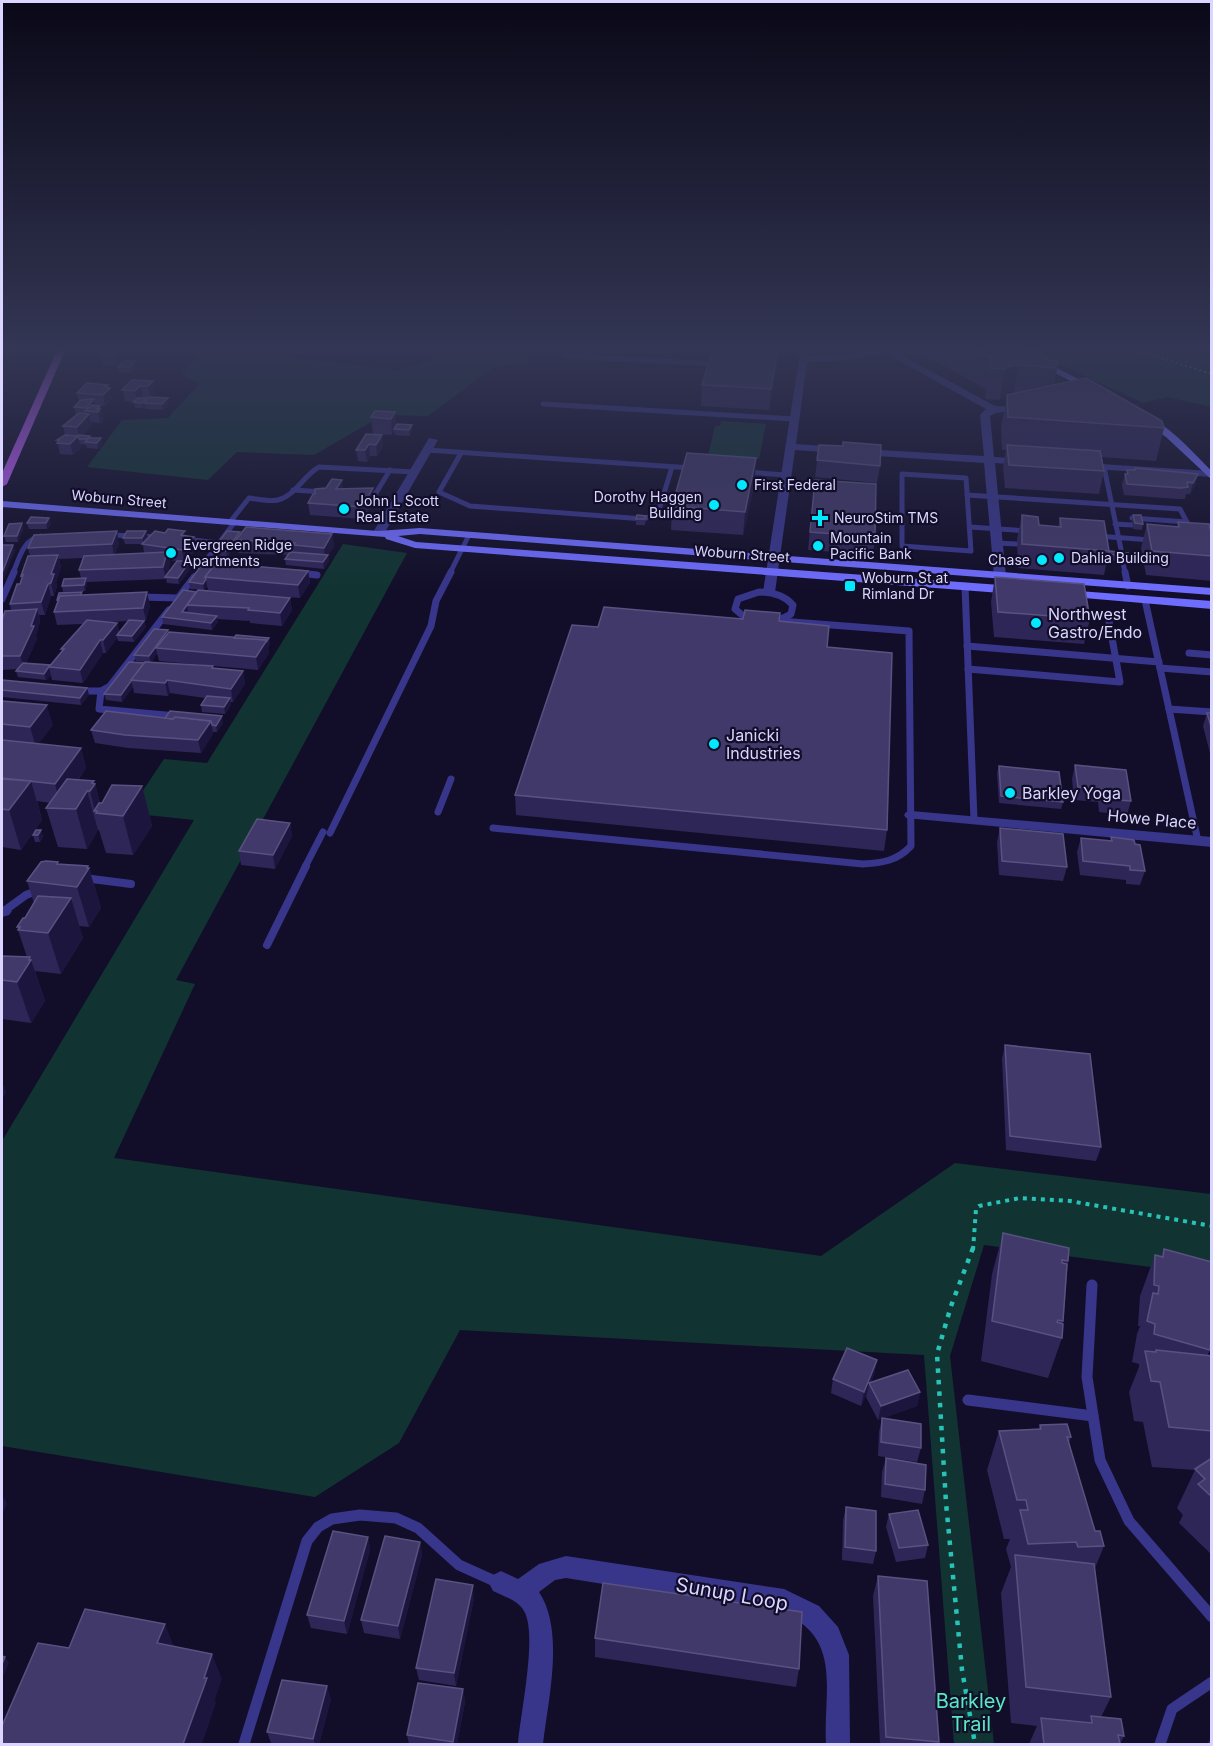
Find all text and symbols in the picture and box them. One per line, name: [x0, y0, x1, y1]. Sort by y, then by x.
place label: First Federal: [754, 476, 836, 493]
marker: First Federal: [735, 478, 749, 492]
street label: Woburn Street: [71, 486, 168, 511]
place label: Dorothy Haggen Building: [594, 488, 702, 521]
place label: John L Scott Real Estate: [356, 492, 439, 525]
marker: Dorothy Haggen Building: [707, 498, 721, 512]
marker: John L Scott Real Estate: [337, 502, 351, 516]
marker: NeuroStim TMS: [811, 509, 829, 527]
place label: NeuroStim TMS: [834, 509, 938, 526]
place label: Mountain Pacific Bank: [830, 529, 912, 562]
place label: Evergreen Ridge Apartments: [183, 536, 292, 569]
marker: Mountain Pacific Bank: [811, 539, 825, 553]
street label: Woburn Street: [694, 542, 791, 565]
marker: Evergreen Ridge Apartments: [164, 546, 178, 560]
place label: Dahlia Building: [1071, 549, 1169, 566]
place label: Chase: [988, 551, 1030, 568]
marker: Dahlia Building: [1052, 551, 1066, 565]
marker: Chase: [1035, 553, 1049, 567]
place label: Woburn St at Rimland Dr: [862, 569, 948, 602]
marker: Woburn St at Rimland Dr: [843, 579, 857, 593]
place label: Northwest Gastro/Endo: [1048, 604, 1142, 642]
marker: Northwest Gastro/Endo: [1029, 616, 1043, 630]
place label: Janicki Industries: [726, 725, 801, 763]
marker: Janicki Industries: [707, 737, 721, 751]
place label: Barkley Yoga: [1022, 783, 1121, 803]
marker: Barkley Yoga: [1003, 786, 1017, 800]
street label: Howe Place: [1107, 805, 1197, 833]
street label: Sunup Loop: [674, 1572, 790, 1616]
park label: Barkley Trail: [936, 1689, 1006, 1736]

